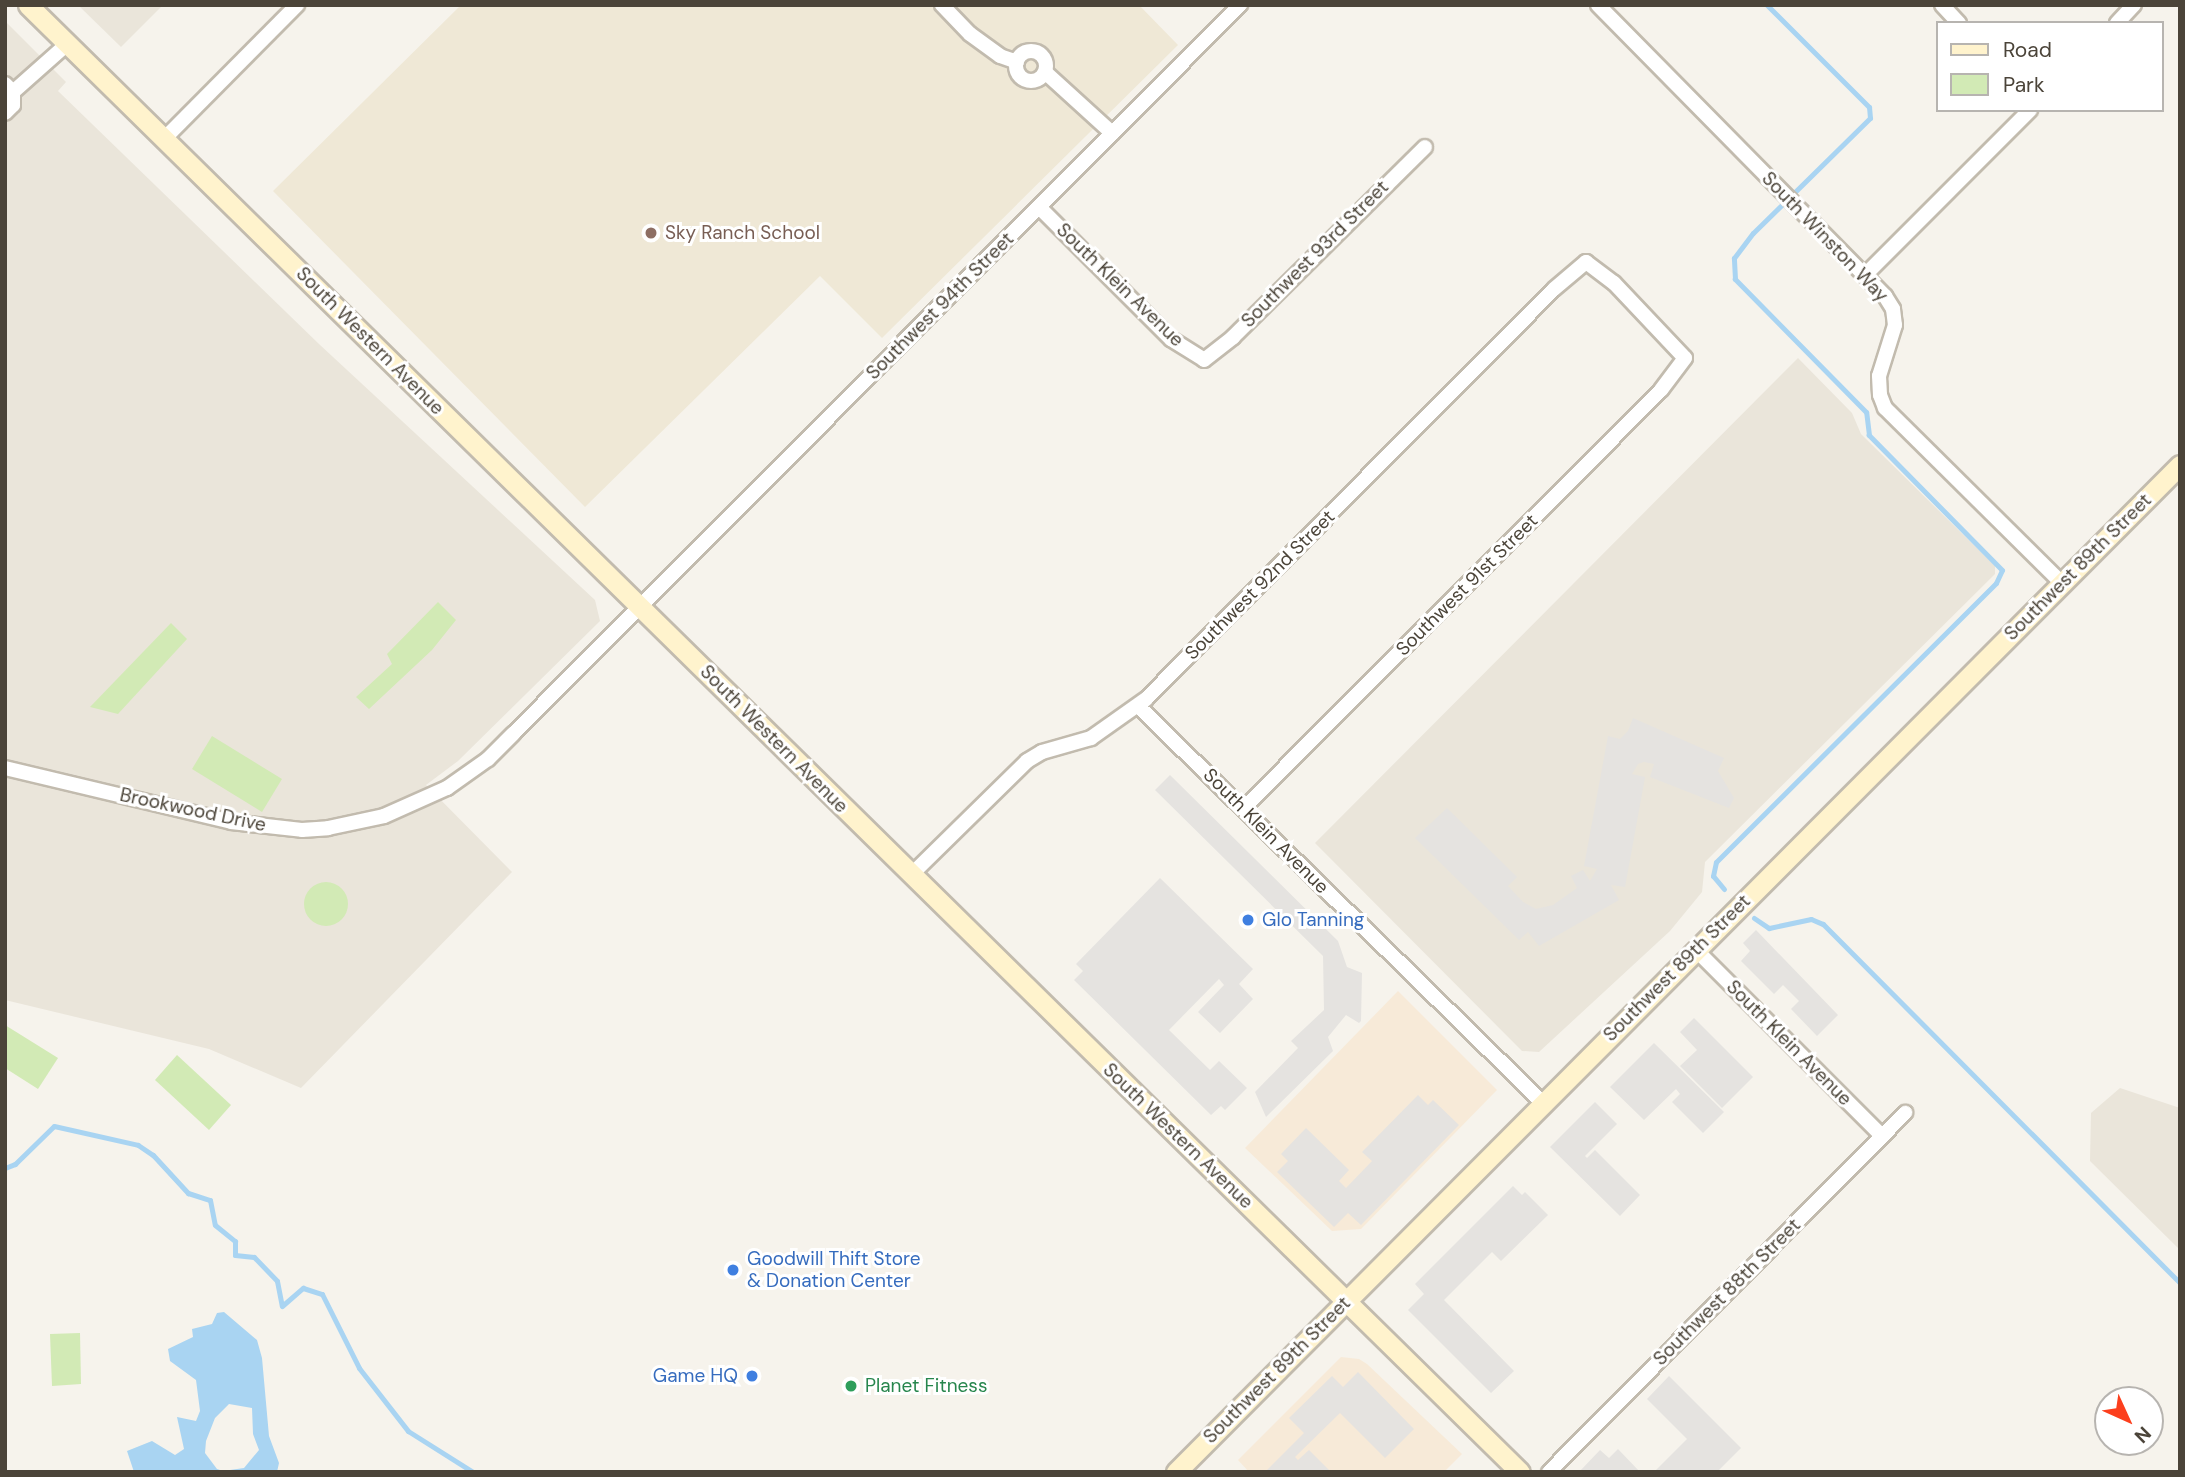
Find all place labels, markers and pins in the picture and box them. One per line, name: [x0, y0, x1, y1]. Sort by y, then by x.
place label: Sky Ranch School: [665, 222, 820, 244]
marker: Sky Ranch School: [643, 225, 659, 241]
place label: Glo Tanning: [1262, 909, 1364, 931]
marker: Glo Tanning: [1240, 912, 1256, 928]
place label: Goodwill Thift Store & Donation Center: [747, 1248, 920, 1292]
marker: Goodwill Thift Store & Donation Center: [725, 1262, 741, 1278]
place label: Game HQ: [653, 1365, 738, 1387]
marker: Game HQ: [744, 1368, 760, 1384]
place label: Planet Fitness: [865, 1375, 987, 1397]
marker: Planet Fitness: [843, 1378, 859, 1394]

